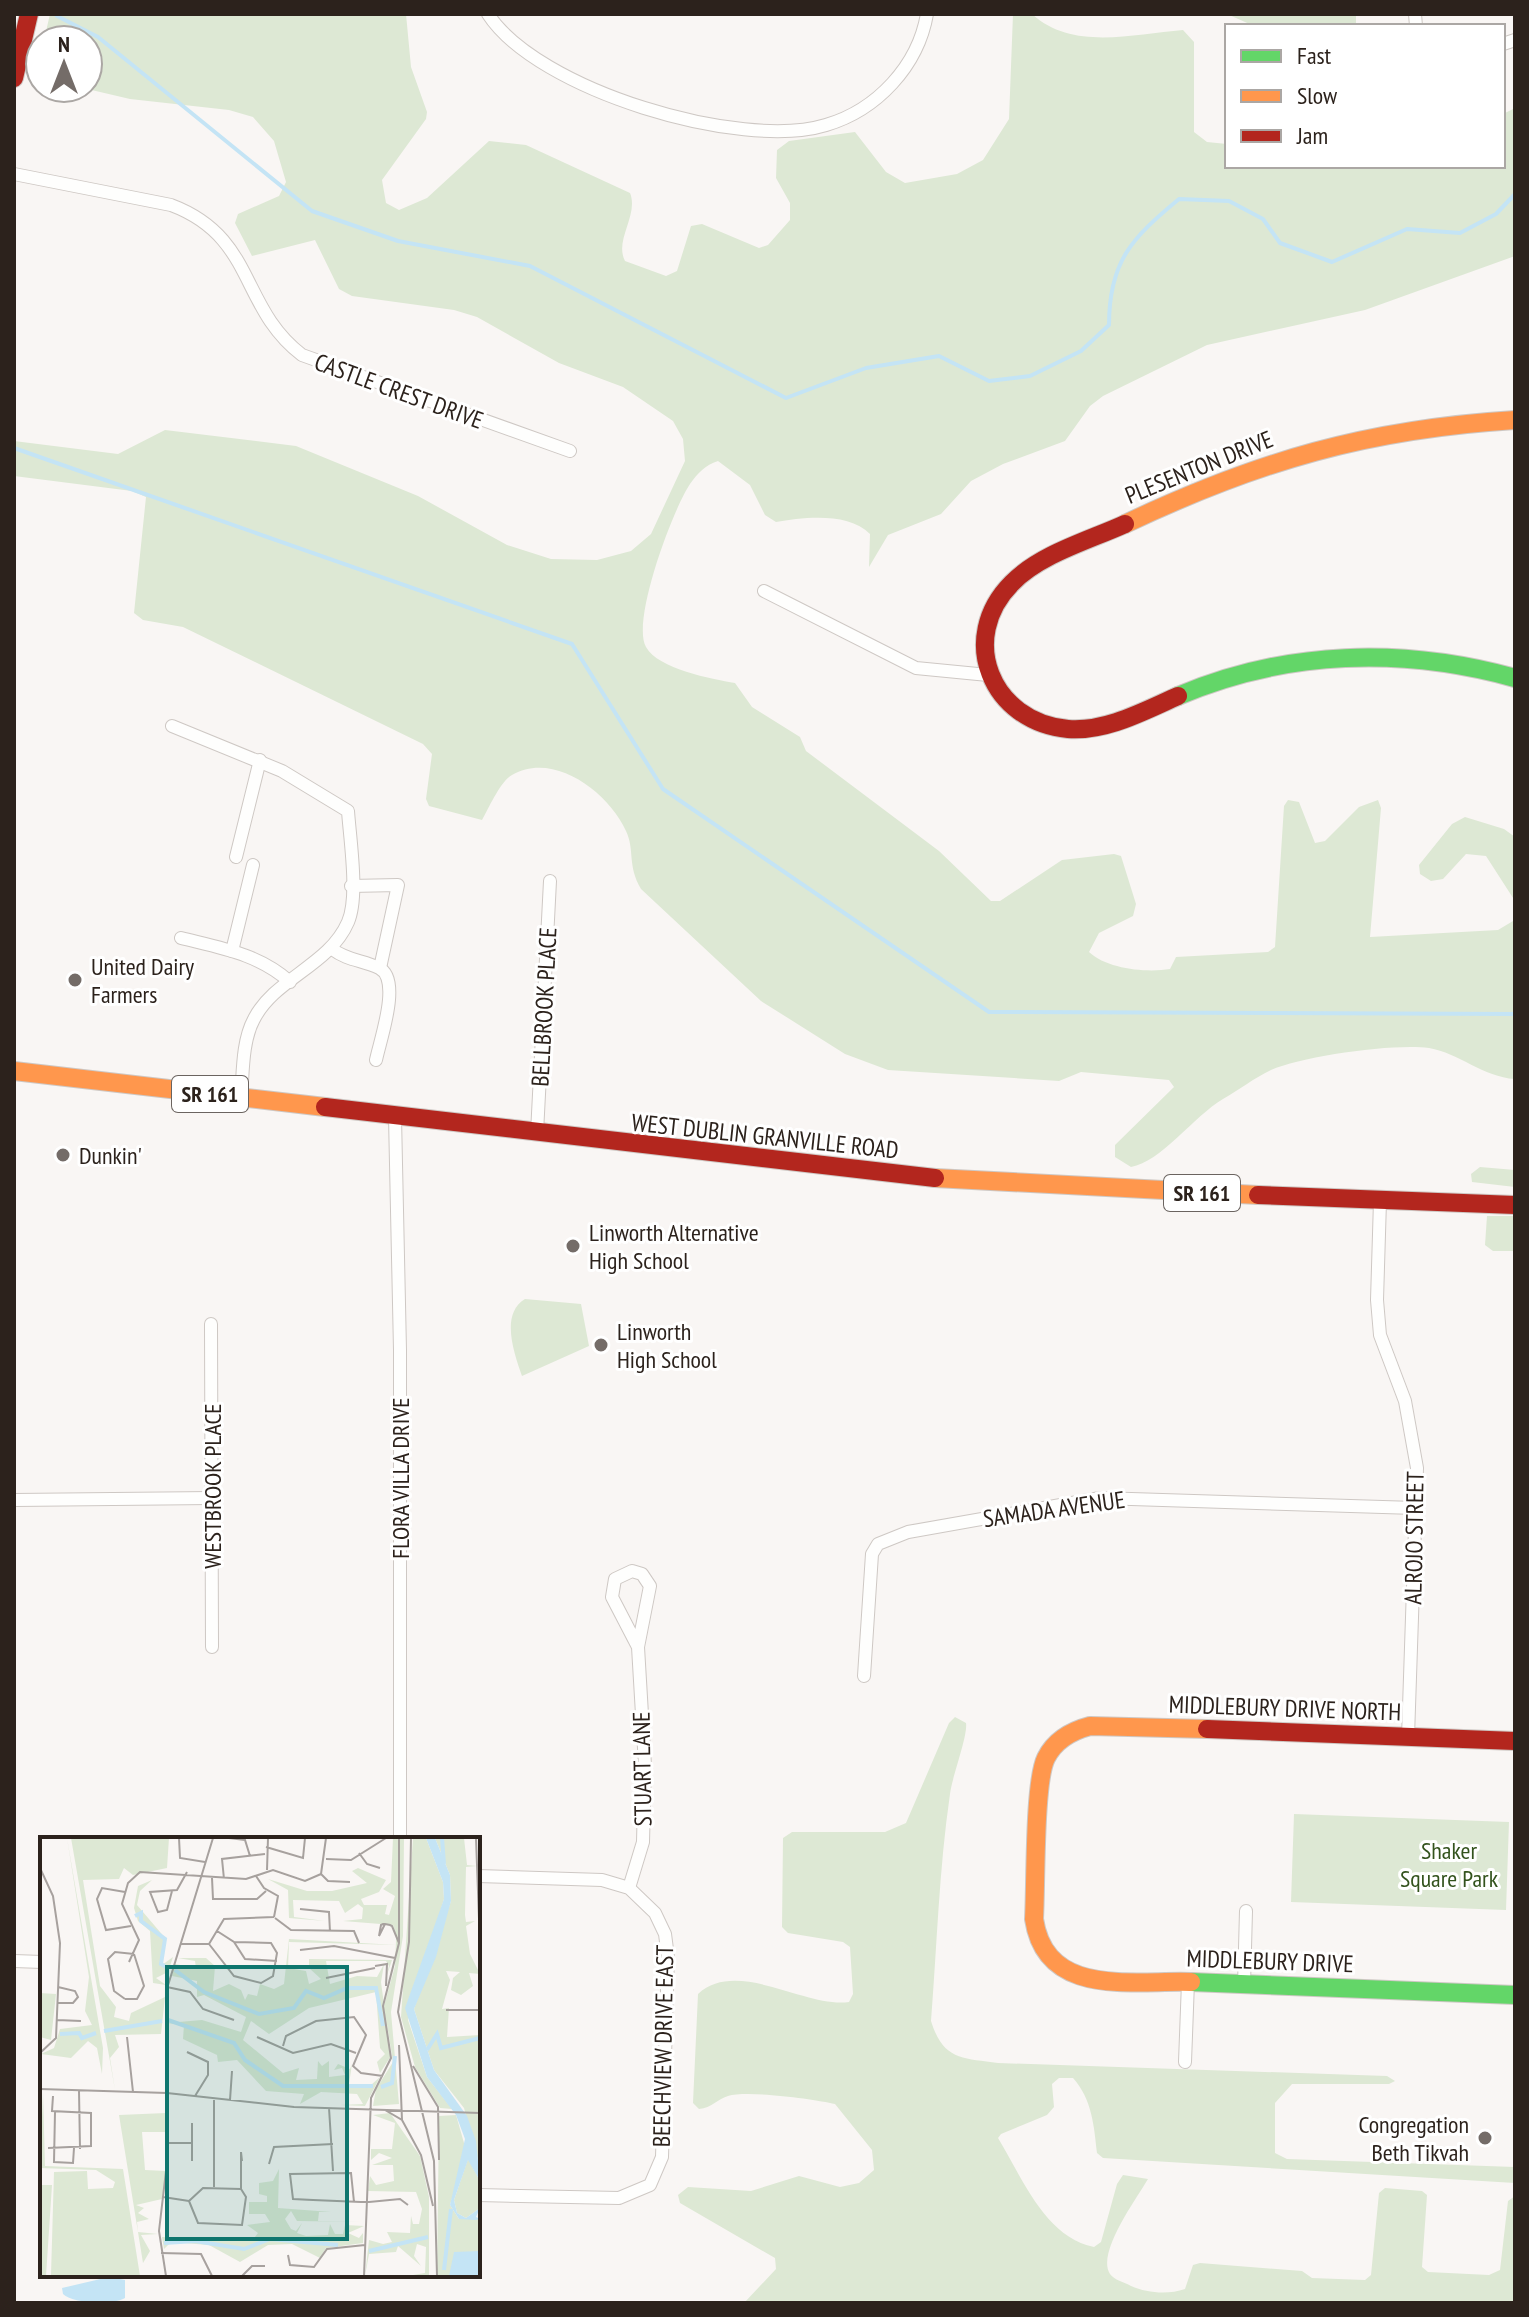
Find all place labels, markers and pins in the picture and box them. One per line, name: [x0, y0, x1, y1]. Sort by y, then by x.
place label: United Dairy Farmers: [91, 951, 194, 1010]
marker: United Dairy Farmers: [66, 971, 84, 989]
place label: Dunkin': [79, 1140, 142, 1171]
marker: Dunkin': [54, 1146, 72, 1164]
place label: Linworth Alternative High School: [589, 1217, 759, 1276]
marker: Linworth Alternative High School: [564, 1237, 582, 1255]
place label: Linworth High School: [617, 1316, 717, 1375]
marker: Linworth High School: [592, 1336, 610, 1354]
place label: Congregation Beth Tikvah: [1358, 2109, 1469, 2168]
marker: Congregation Beth Tikvah: [1476, 2129, 1494, 2147]

